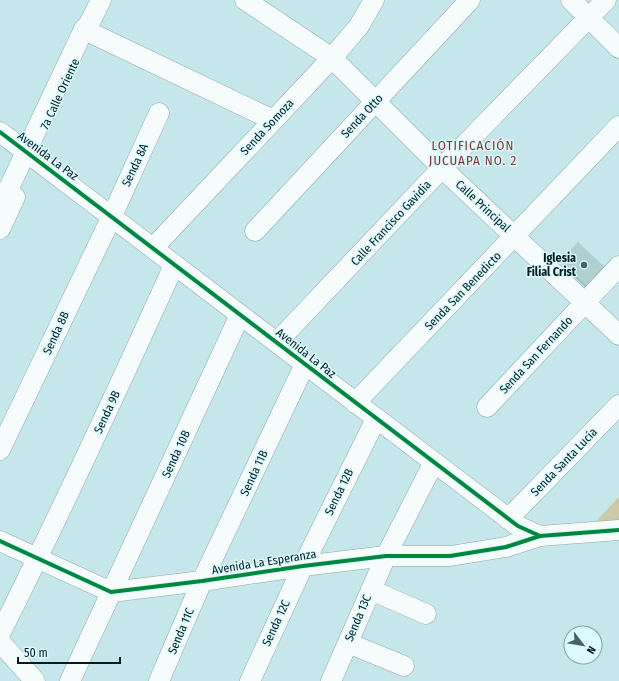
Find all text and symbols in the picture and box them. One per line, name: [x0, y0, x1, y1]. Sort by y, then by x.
street label: 7a Calle Oriente: [37, 56, 83, 132]
street label: Senda Otto: [338, 91, 386, 141]
street label: Senda Somoza: [237, 96, 297, 158]
street label: Avenida La Paz: [15, 129, 81, 183]
district label: LOTIFICACIÓN JUCUAPA NO. 2: [429, 138, 517, 168]
street label: Senda 8A: [119, 141, 151, 189]
street label: Calle Francisco Gavidia: [348, 177, 434, 268]
street label: Calle Principal: [453, 177, 513, 235]
street label: Senda San Benedicto: [422, 249, 504, 333]
place label: Iglesia Filial Crist: [527, 251, 577, 279]
marker: Iglesia Filial Crist: [579, 260, 589, 270]
street label: Senda 8B: [40, 309, 72, 357]
street label: Senda San Fernando: [497, 313, 575, 397]
street label: Avenida La Paz: [273, 325, 339, 381]
street label: Senda 9B: [91, 388, 123, 436]
street label: Senda Santa Lucía: [528, 425, 600, 499]
street label: Senda 10B: [159, 428, 193, 480]
street label: Senda 11B: [237, 447, 271, 498]
street label: Senda 12B: [322, 466, 356, 517]
street label: Avenida La Esperanza: [211, 547, 317, 577]
street label: Senda 13C: [342, 592, 374, 644]
street label: Senda 12C: [259, 598, 293, 648]
street label: Senda 11C: [165, 606, 197, 656]
north arrow: [563, 625, 603, 665]
scale bar: [18, 639, 120, 665]
text: N: [584, 644, 598, 656]
text: 50 m: [24, 646, 48, 660]

